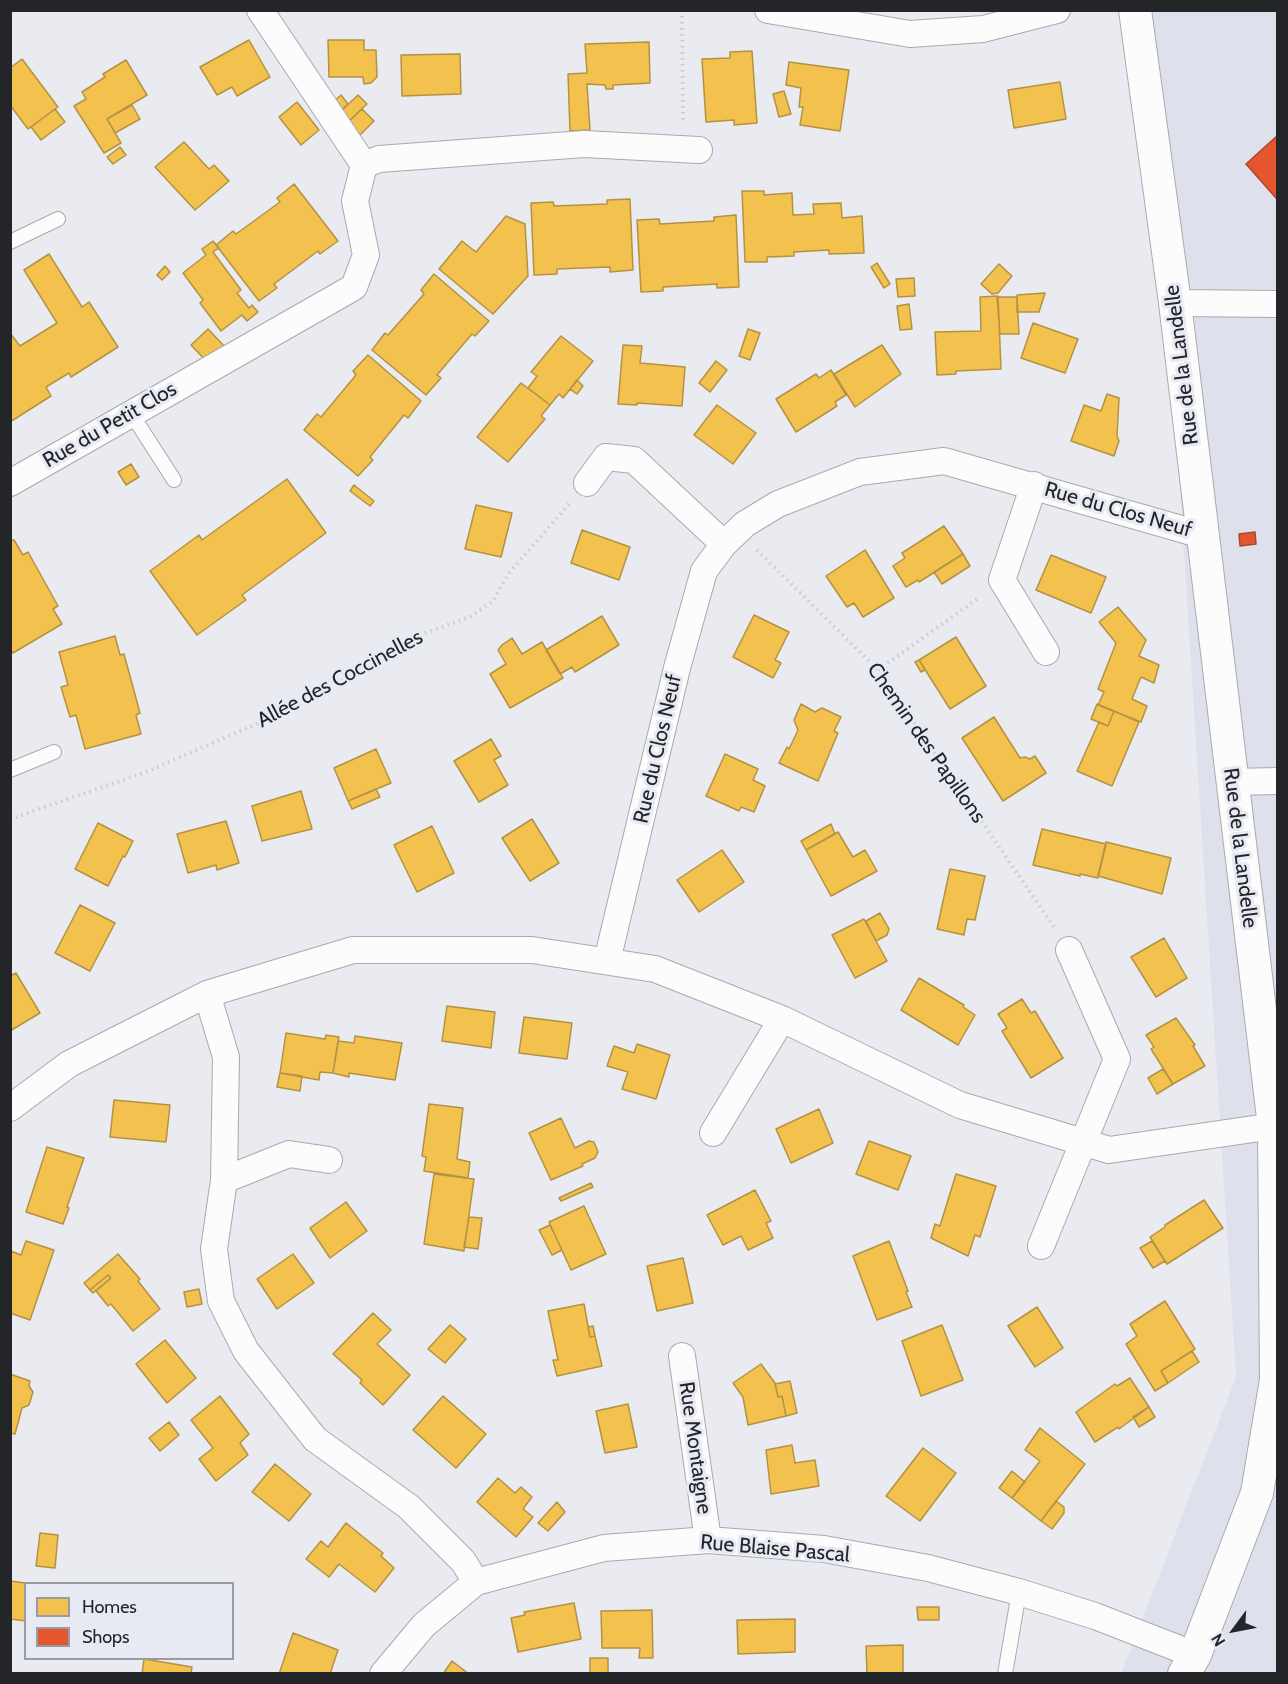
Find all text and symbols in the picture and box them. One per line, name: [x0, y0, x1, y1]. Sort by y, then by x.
street label: Rue de la Landelle: [1160, 284, 1204, 446]
street label: Rue du Petit Clos: [39, 377, 181, 473]
street label: Rue du Clos Neuf: [1041, 477, 1195, 543]
street label: Allée des Coccinelles: [253, 625, 427, 733]
street label: Chemin des Papillons: [861, 658, 991, 828]
street label: Rue du Clos Neuf: [629, 672, 687, 826]
street label: Rue de la Landelle: [1218, 767, 1262, 929]
street label: Rue Montaigne: [673, 1380, 717, 1516]
street label: Rue Blaise Pascal: [699, 1530, 851, 1568]
legend: [24, 1582, 234, 1660]
text: Homes: [82, 1596, 137, 1618]
north arrow: [1204, 1600, 1264, 1660]
text: Shops: [82, 1626, 130, 1648]
text: N: [1207, 1630, 1229, 1650]

